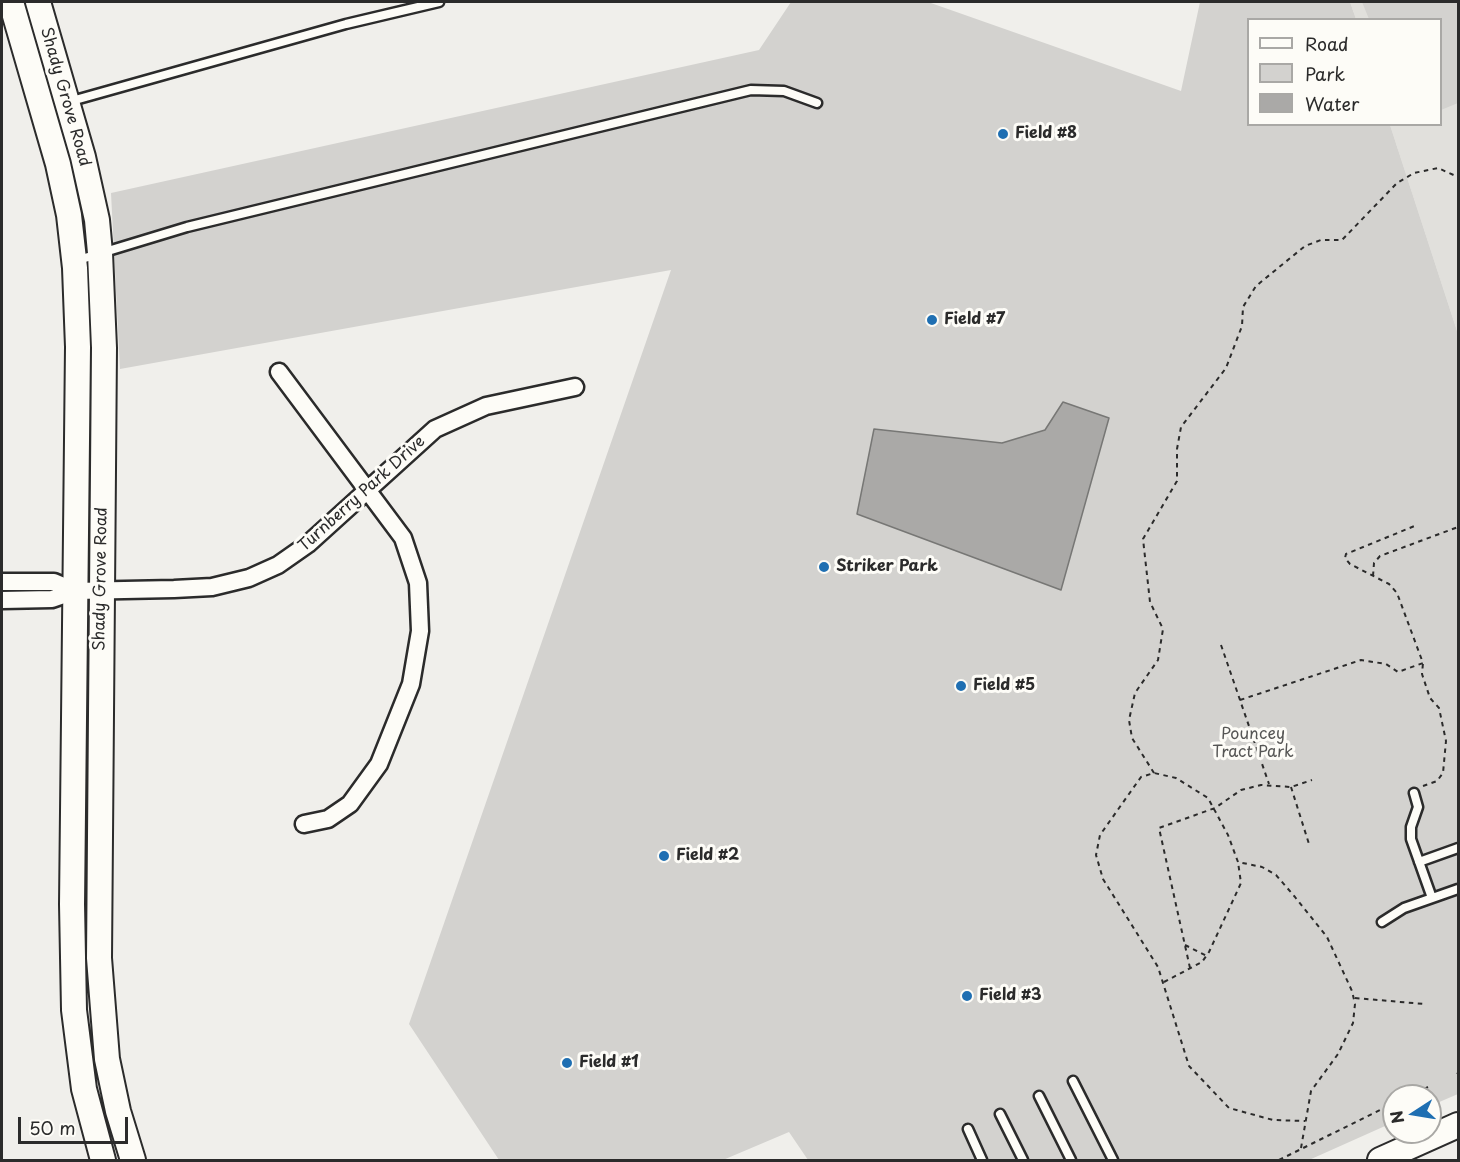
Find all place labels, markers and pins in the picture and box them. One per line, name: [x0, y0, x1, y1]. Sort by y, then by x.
place label: Field #8: [1015, 124, 1077, 144]
marker: Field #8: [996, 127, 1010, 141]
place label: Field #7: [944, 310, 1005, 330]
marker: Field #7: [925, 313, 939, 327]
place label: Striker Park: [836, 557, 938, 577]
marker: Striker Park: [817, 560, 831, 574]
place label: Field #5: [973, 676, 1035, 696]
marker: Field #5: [954, 679, 968, 693]
place label: Field #2: [676, 846, 739, 866]
marker: Field #2: [657, 849, 671, 863]
place label: Field #3: [979, 986, 1041, 1006]
marker: Field #3: [960, 989, 974, 1003]
place label: Field #1: [579, 1053, 639, 1073]
marker: Field #1: [560, 1056, 574, 1070]

